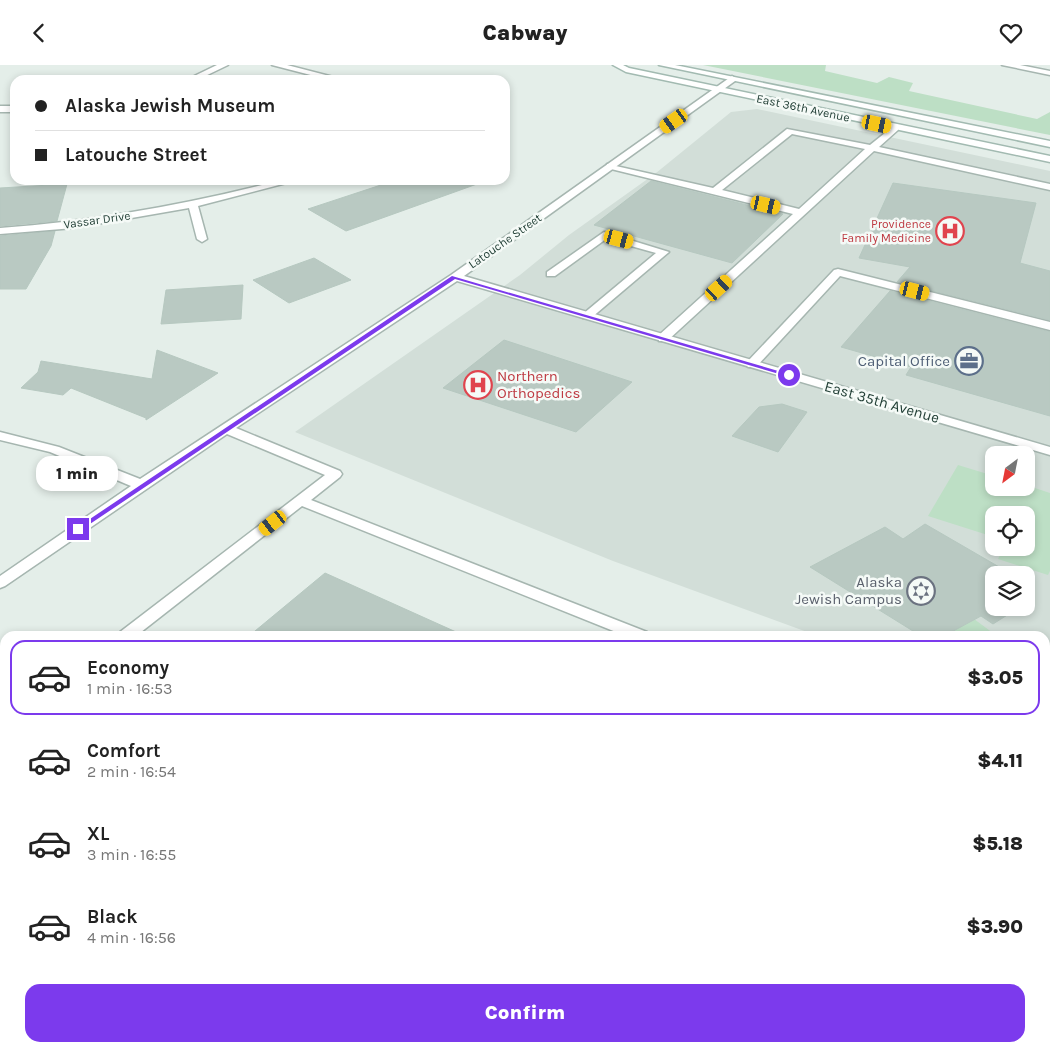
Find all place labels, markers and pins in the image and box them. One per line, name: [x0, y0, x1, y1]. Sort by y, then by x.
hospital icon: Providence Family Medicine: [935, 216, 965, 246]
place label: Providence Family Medicine: [842, 217, 931, 245]
office icon: Capital Office: [954, 346, 984, 376]
place label: Capital Office: [858, 352, 950, 370]
place label: Northern Orthopedics: [497, 367, 580, 402]
hospital icon: Northern Orthopedics: [463, 370, 493, 400]
place label: Alaska Jewish Campus: [795, 573, 902, 608]
synagogue icon: Alaska Jewish Campus: [906, 576, 936, 606]

